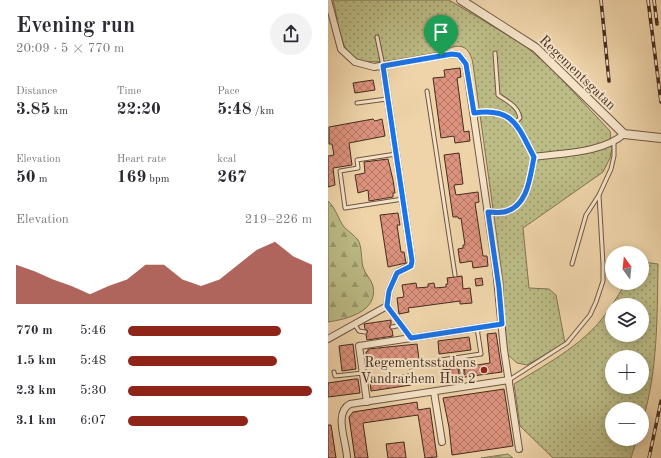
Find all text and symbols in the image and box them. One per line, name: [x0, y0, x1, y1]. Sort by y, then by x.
button: share: [270, 13, 312, 55]
text: Evening run: [16, 15, 135, 37]
pin: [424, 15, 458, 56]
icon: arrive: [430, 21, 452, 43]
street label: Regementsgatan: [536, 33, 619, 113]
text: 20:09 · 5 × 770 m: [16, 42, 124, 55]
text: Distance: [16, 86, 57, 97]
text: Time: [117, 86, 141, 97]
text: Pace: [217, 86, 240, 97]
text: 3.85: [16, 101, 50, 118]
text: 22:20: [117, 101, 161, 118]
text: 5:48: [217, 101, 252, 118]
text: km: [50, 106, 68, 117]
text: /km: [252, 106, 274, 117]
text: Elevation: [16, 154, 61, 165]
text: Heart rate: [117, 154, 166, 165]
text: kcal: [217, 154, 236, 165]
text: 50: [16, 169, 36, 186]
text: 169: [117, 169, 146, 186]
text: 267: [217, 169, 247, 186]
text: m: [36, 174, 48, 185]
text: bpm: [146, 174, 169, 185]
text: Elevation: [16, 213, 69, 226]
text: 219–226 m: [245, 213, 312, 226]
north arrow: [605, 246, 649, 290]
map controls: [605, 246, 649, 446]
button: layers: [605, 298, 649, 342]
text: 770 m: [16, 324, 53, 337]
text: 5:46: [80, 324, 106, 337]
button: +: [605, 350, 649, 394]
text: 1.5 km: [16, 354, 56, 367]
text: 5:48: [80, 354, 106, 367]
place label: Regementsstadens Vandrarhem Hus 2: [360, 356, 476, 386]
marker: Regementsstadens Vandrarhem Hus 2: [479, 365, 489, 375]
text: 2.3 km: [16, 384, 56, 397]
text: 5:30: [80, 384, 106, 397]
button: −: [605, 402, 649, 446]
text: 3.1 km: [16, 414, 56, 427]
text: 6:07: [80, 414, 106, 427]

